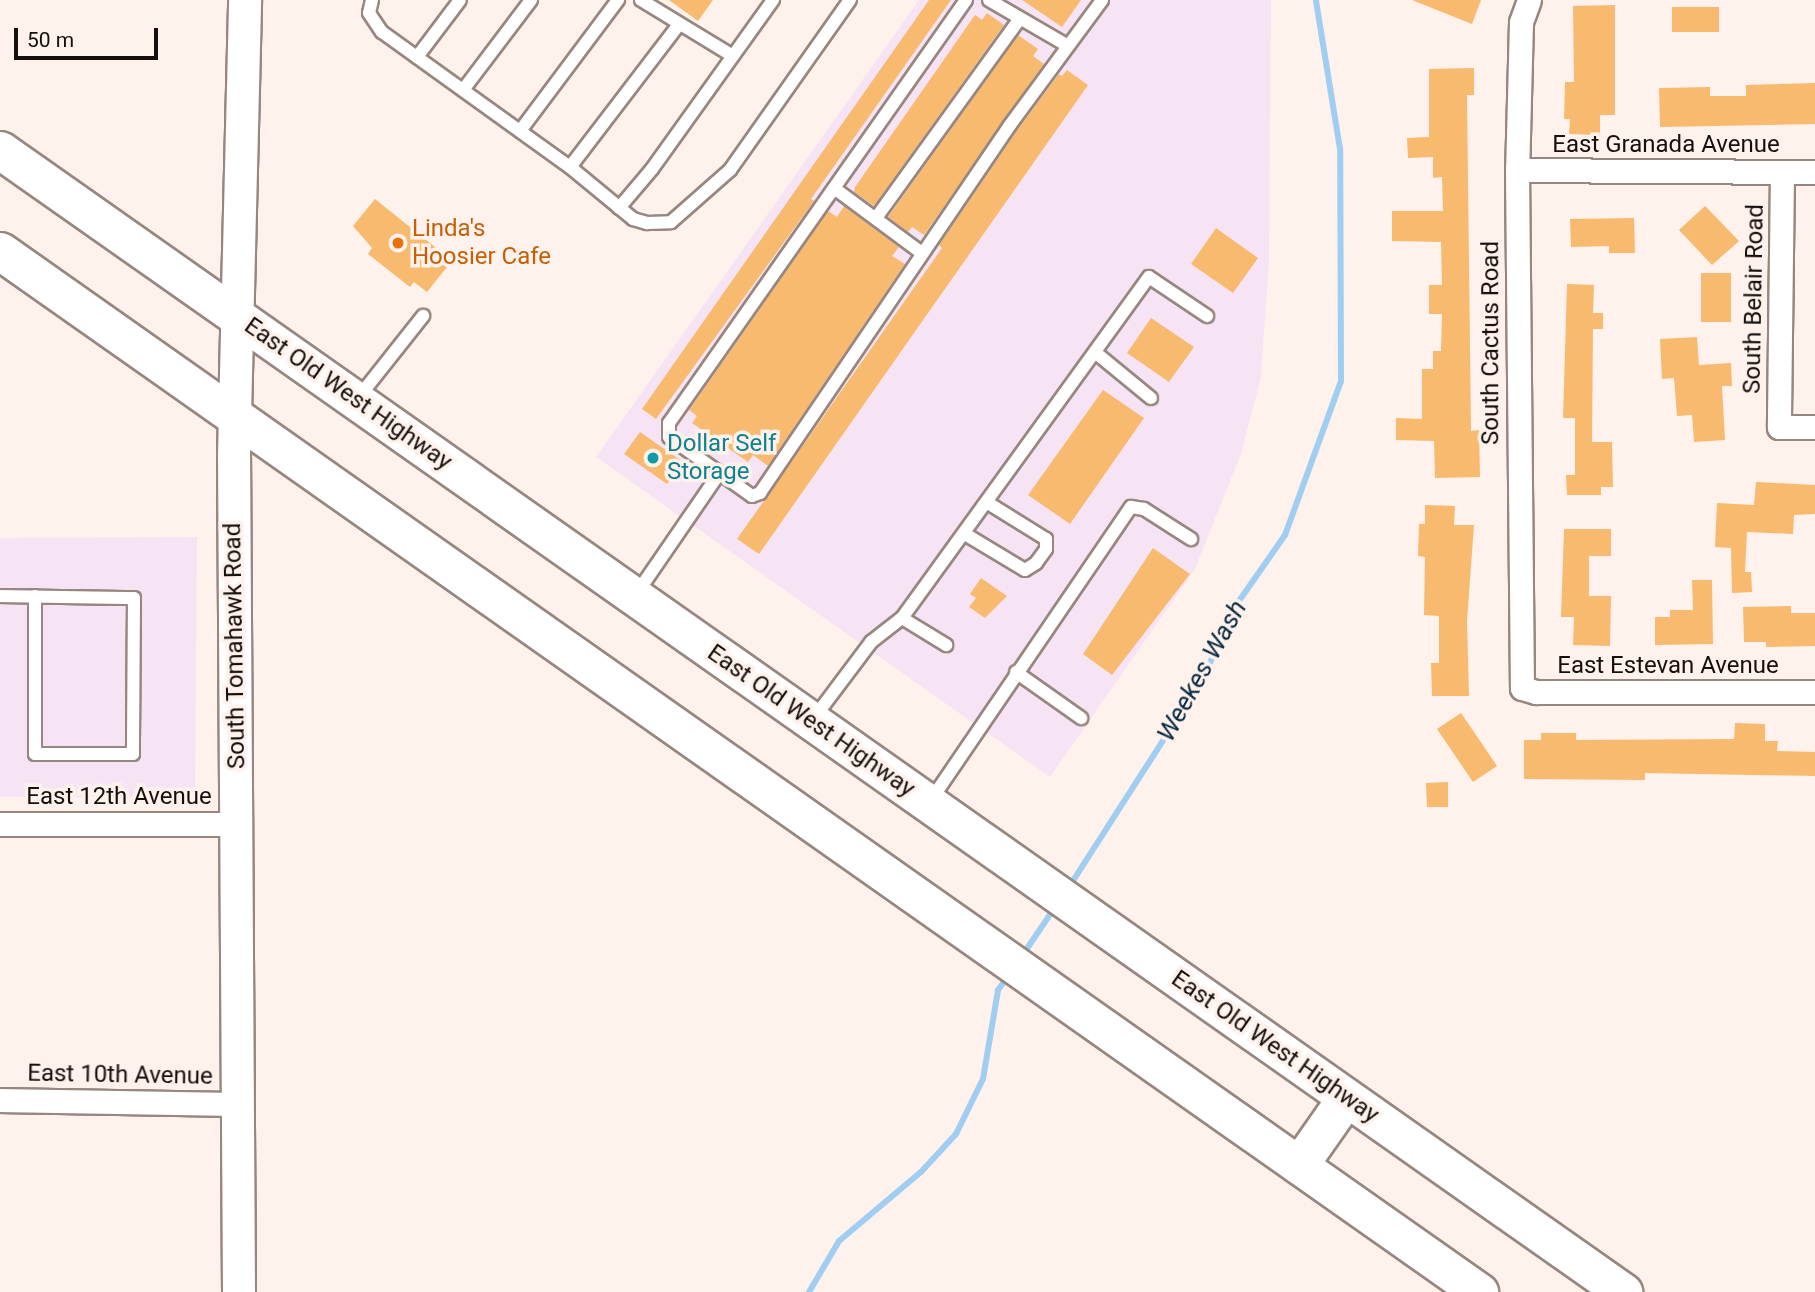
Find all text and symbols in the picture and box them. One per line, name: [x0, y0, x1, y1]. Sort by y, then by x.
scale bar: [18, 14, 161, 58]
text: 50 m: [27, 28, 74, 52]
street label: East Granada Avenue: [1552, 131, 1780, 159]
street label: South Belair Road: [1738, 204, 1770, 394]
place label: Linda's Hoosier Cafe: [412, 215, 551, 271]
marker: Linda's Hoosier Cafe: [390, 235, 406, 251]
street label: South Cactus Road: [1477, 241, 1505, 445]
street label: East Old West Highway: [239, 312, 457, 476]
place label: Dollar Self Storage: [667, 430, 776, 486]
marker: Dollar Self Storage: [645, 450, 661, 466]
street label: South Tomahawk Road: [218, 522, 252, 770]
water label: Weekes Wash: [1150, 595, 1254, 747]
street label: East Old West Highway: [702, 639, 920, 803]
street label: East Estevan Avenue: [1557, 652, 1779, 680]
street label: East 12th Avenue: [26, 783, 212, 811]
street label: East Old West Highway: [1166, 965, 1384, 1129]
street label: East 10th Avenue: [27, 1059, 213, 1091]

